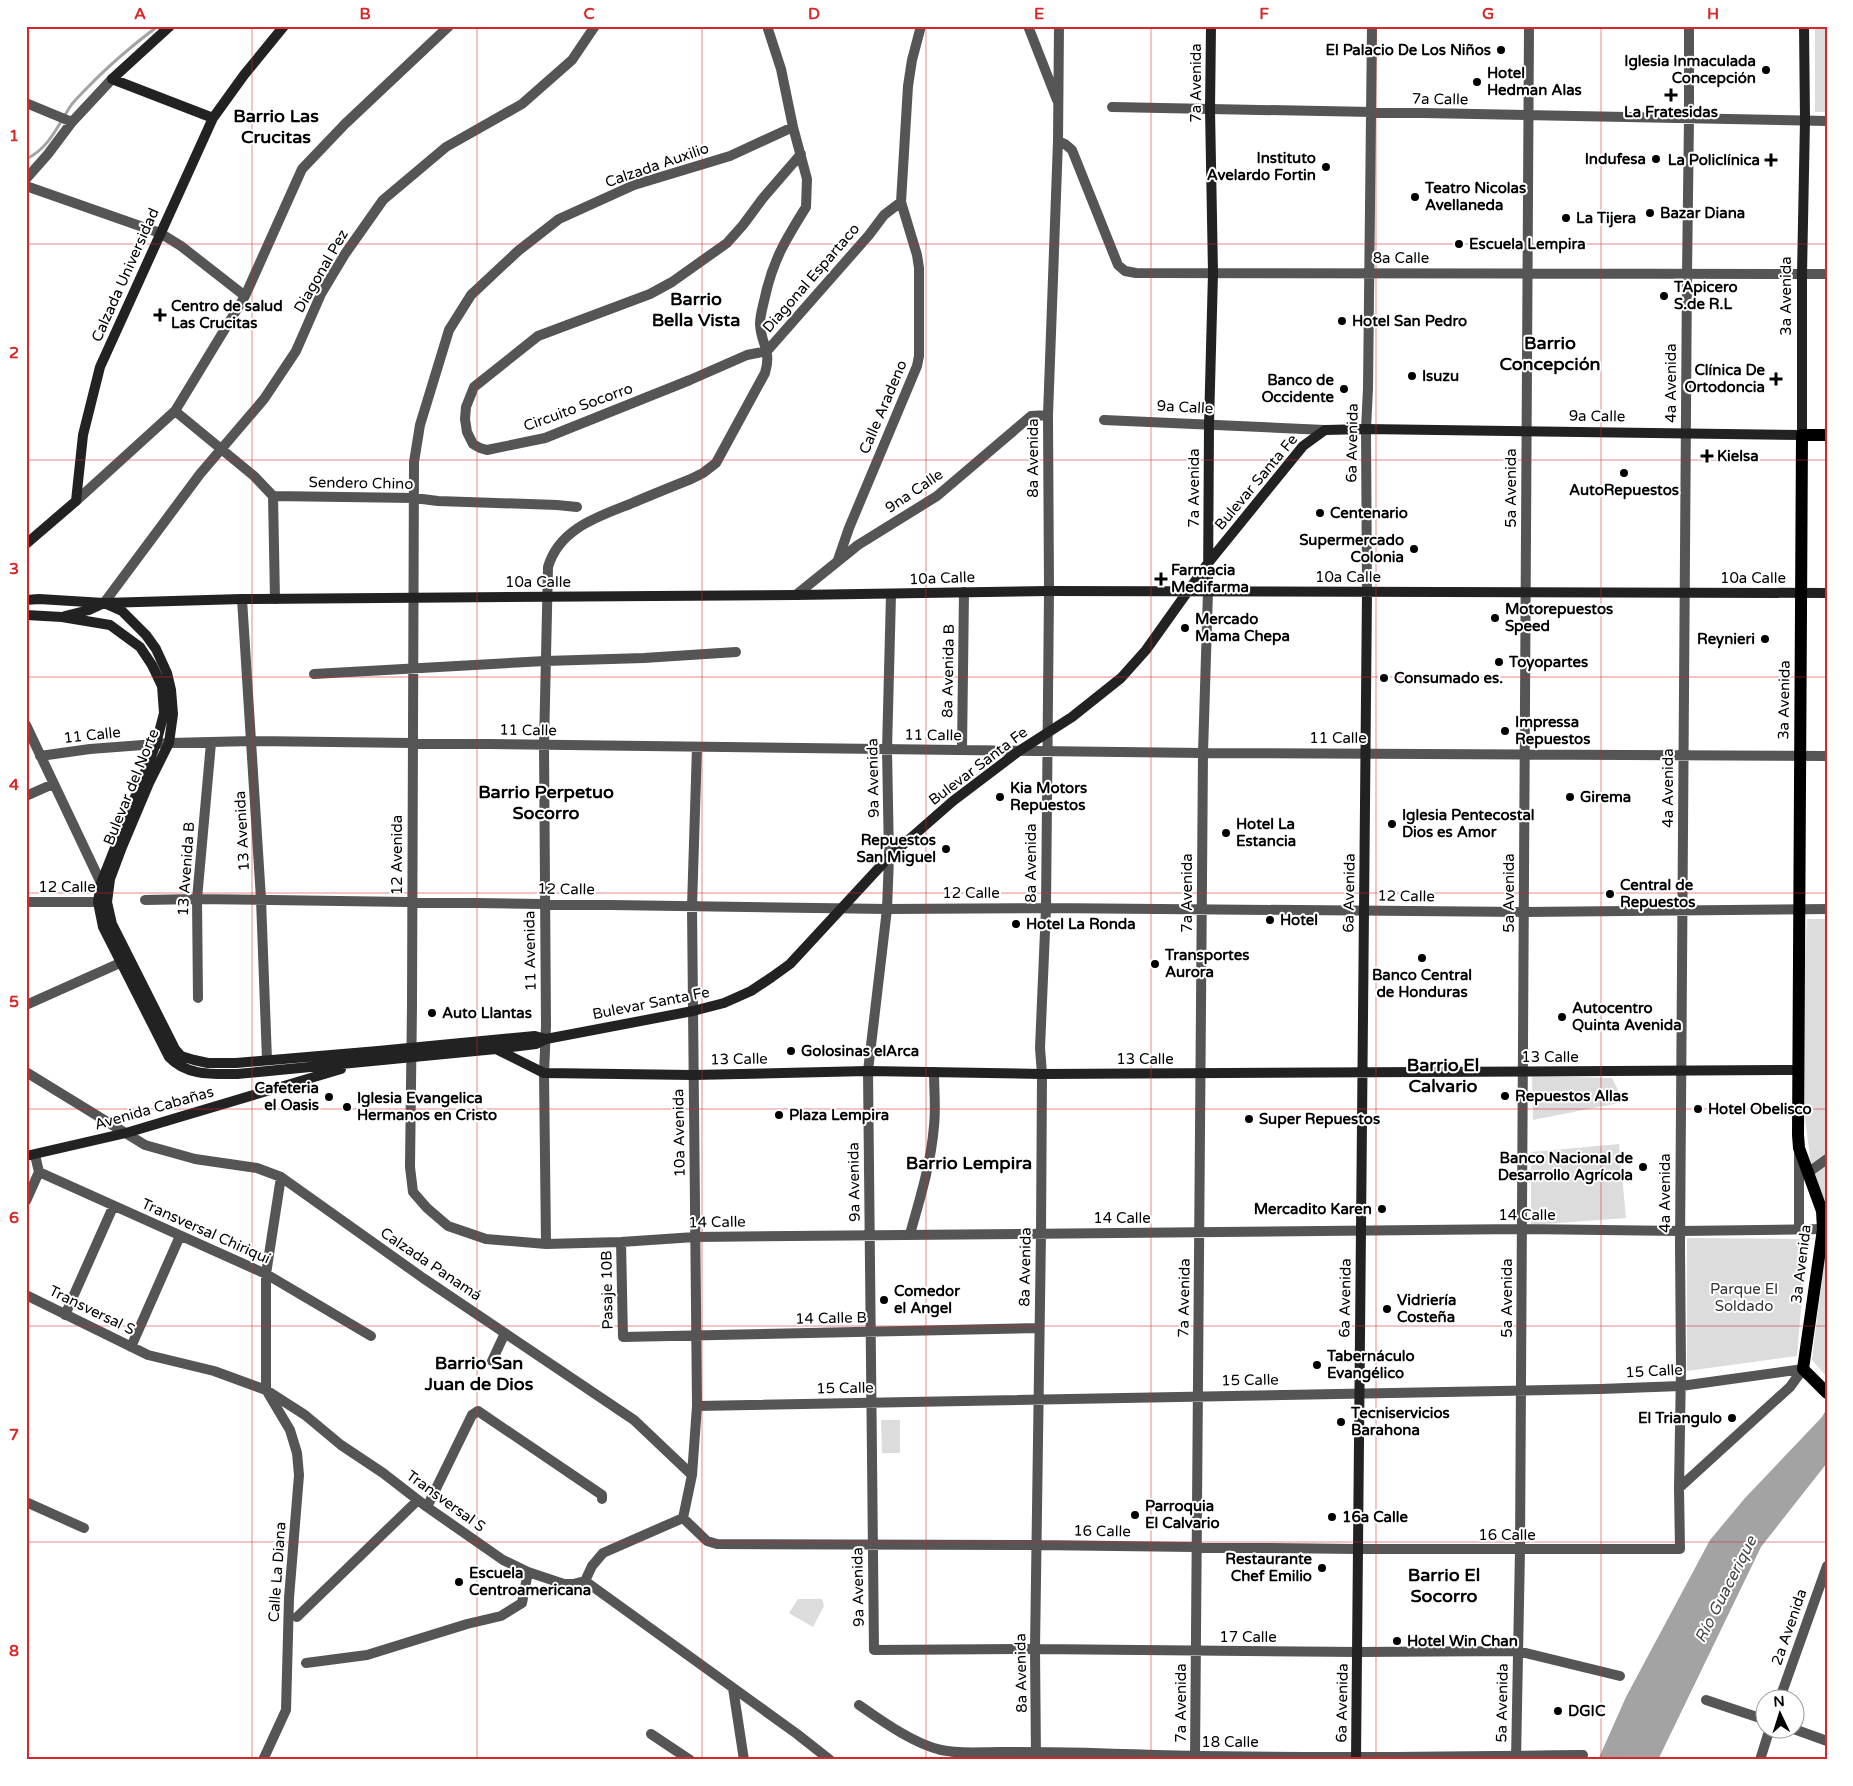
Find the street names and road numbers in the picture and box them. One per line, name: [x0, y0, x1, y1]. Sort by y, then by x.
street label: 7a Avenida: [1187, 43, 1205, 123]
street label: 7a Calle: [1412, 90, 1468, 108]
street label: Calzada Auxilio: [603, 139, 711, 191]
street label: Calzada Universidad: [87, 205, 163, 345]
street label: Diagonal Espartaco: [759, 220, 863, 336]
street label: Diagonal Pez: [290, 226, 352, 316]
street label: 8a Calle: [1373, 249, 1429, 267]
street label: 3a Avenida: [1777, 256, 1795, 336]
street label: 4a Avenida: [1662, 343, 1680, 423]
street label: Calle Aradeno: [855, 357, 911, 457]
street label: Circuito Socorro: [521, 379, 635, 435]
street label: 9a Calle: [1156, 397, 1214, 417]
street label: 6a Avenida: [1342, 403, 1362, 483]
street label: 9a Calle: [1569, 407, 1625, 425]
street label: 8a Avenida: [1024, 418, 1042, 498]
street label: Bulevar Santa Fe: [1211, 431, 1301, 533]
street label: 7a Avenida: [1185, 448, 1203, 528]
street label: 5a Avenida: [1502, 448, 1520, 528]
street label: 9na Calle: [882, 465, 946, 517]
street label: Sendero Chino: [308, 473, 414, 493]
street label: 10a Calle: [909, 568, 975, 588]
street label: 10a Calle: [1315, 568, 1381, 586]
street label: 10a Calle: [1720, 569, 1786, 587]
street label: 10a Calle: [505, 573, 571, 591]
street label: 8a Avenida B: [938, 624, 958, 718]
street label: 3a Avenida: [1774, 660, 1794, 740]
street label: 11 Calle: [499, 720, 557, 740]
street label: 11 Calle: [62, 723, 122, 747]
street label: Bulevar Santa Fe: [925, 723, 1031, 809]
street label: 11 Calle: [904, 725, 962, 745]
street label: Bulevar del Norte: [99, 726, 163, 848]
street label: 11 Calle: [1309, 729, 1367, 747]
street label: 9a Avenida: [863, 738, 883, 818]
street label: 4a Avenida: [1659, 748, 1677, 828]
street label: 13 Avenida: [231, 790, 253, 872]
street label: 12 Avenida: [388, 815, 406, 895]
street label: 13 Avenida B: [174, 821, 198, 917]
street label: 8a Avenida: [1022, 823, 1040, 903]
street label: 7a Avenida: [1178, 853, 1196, 933]
street label: 6a Avenida: [1339, 853, 1359, 933]
street label: 5a Avenida: [1500, 853, 1518, 933]
street label: 12 Calle: [38, 878, 96, 896]
street label: 12 Calle: [537, 879, 595, 899]
street label: 12 Calle: [942, 884, 1000, 902]
street label: 12 Calle: [1377, 886, 1435, 906]
street label: 11 Avenida: [520, 911, 540, 991]
street label: Bulevar Santa Fe: [591, 983, 711, 1023]
street label: 13 Calle: [1521, 1048, 1579, 1066]
street label: 13 Calle: [710, 1049, 768, 1069]
street label: 13 Calle: [1116, 1050, 1174, 1068]
street label: Avenida Cabañas: [92, 1082, 216, 1134]
street label: 10a Avenida: [669, 1088, 689, 1178]
street label: 9a Avenida: [844, 1142, 864, 1222]
street label: 4a Avenida: [1656, 1153, 1674, 1233]
street label: Transversal Chiriquí: [139, 1194, 273, 1268]
street label: 14 Calle: [1498, 1206, 1556, 1224]
street label: 14 Calle: [1093, 1209, 1151, 1227]
street label: 14 Calle: [688, 1212, 746, 1232]
street label: Calzada Panamá: [377, 1223, 485, 1305]
street label: 3a Avenida: [1787, 1223, 1815, 1305]
street label: 8a Avenida: [1015, 1227, 1035, 1307]
street label: Pasaje 10B: [597, 1250, 617, 1330]
street label: 7a Avenida: [1174, 1258, 1194, 1338]
street label: 6a Avenida: [1335, 1258, 1355, 1338]
street label: 5a Avenida: [1498, 1258, 1516, 1338]
street label: Transversal S: [46, 1281, 138, 1339]
street label: 14 Calle B: [795, 1308, 867, 1328]
street label: 15 Calle: [1625, 1361, 1683, 1381]
street label: 15 Calle: [1221, 1370, 1279, 1390]
street label: 15 Calle: [816, 1378, 874, 1398]
street label: Transversal S: [403, 1466, 489, 1536]
street label: Calle La Diana: [265, 1521, 289, 1623]
street label: 16 Calle: [1073, 1521, 1131, 1541]
street label: 16 Calle: [1478, 1526, 1536, 1544]
street label: 9a Avenida: [848, 1547, 868, 1627]
street label: 2a Avenida: [1768, 1586, 1810, 1668]
street label: 17 Calle: [1219, 1628, 1277, 1646]
street label: 8a Avenida: [1011, 1633, 1031, 1713]
street label: 7a Avenida: [1172, 1663, 1190, 1743]
street label: 6a Avenida: [1332, 1663, 1352, 1743]
street label: 5a Avenida: [1492, 1663, 1512, 1743]
street label: 18 Calle: [1201, 1733, 1259, 1751]

